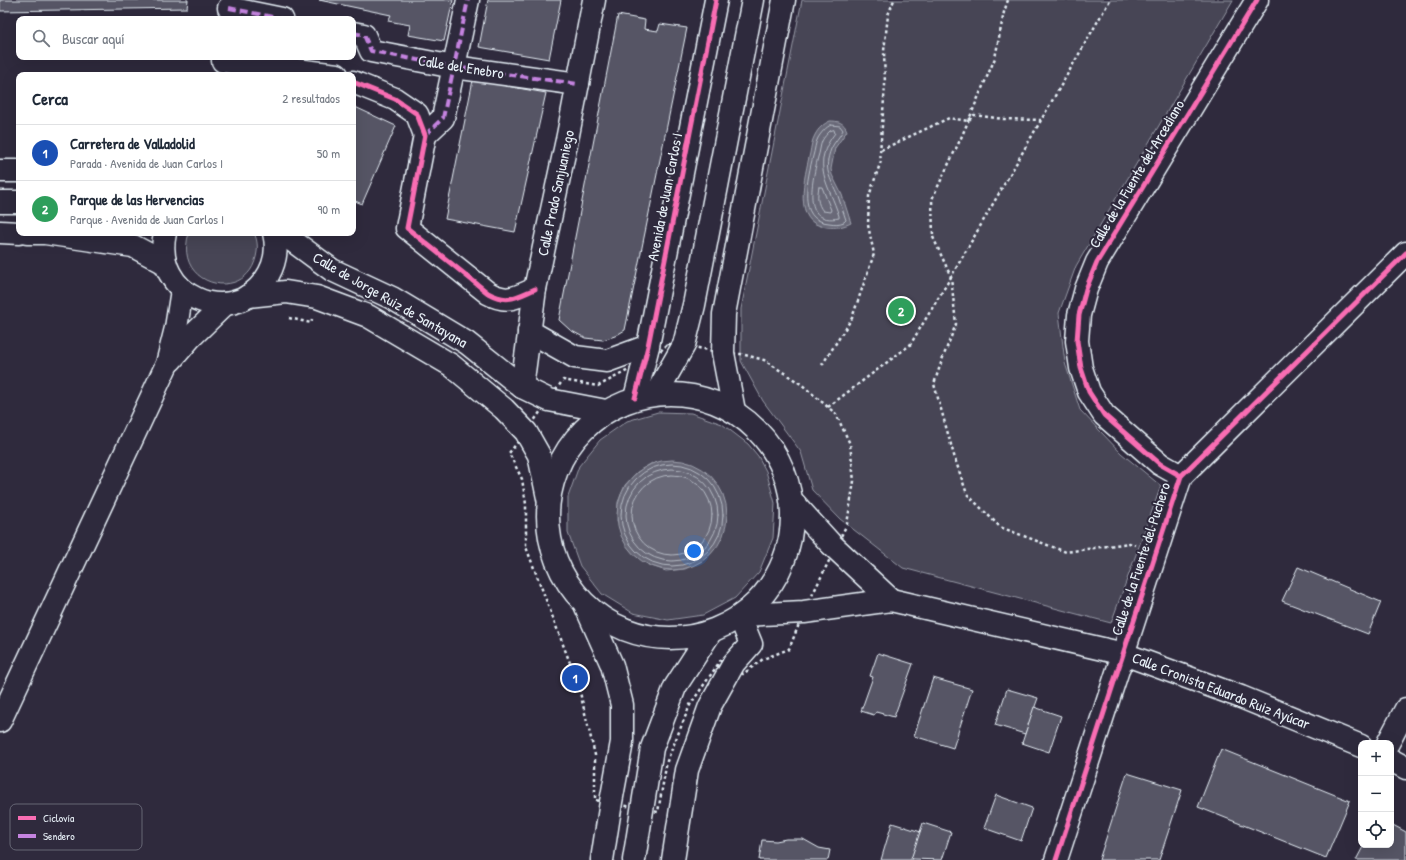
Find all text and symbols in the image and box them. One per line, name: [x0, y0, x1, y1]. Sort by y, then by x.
search box: [16, 16, 356, 60]
icon: search: [30, 27, 52, 49]
text: Buscar aquí: [62, 28, 125, 49]
street label: Calle del Enebro: [417, 49, 506, 84]
text: Cerca: [32, 87, 68, 110]
text: 2 resultados: [282, 89, 340, 107]
street label: Calle de la Fuente del Arcediano: [1084, 96, 1189, 252]
street label: Calle Prado Sanjuaniego: [532, 128, 579, 258]
street label: Avenida de Juan Carlos I: [642, 131, 687, 263]
text: Carretera de Valladolid: [70, 133, 195, 154]
text: 1: [43, 144, 47, 162]
text: 50 m: [317, 144, 340, 162]
text: Parada · Avenida de Juan Carlos I: [70, 154, 223, 172]
text: Parque de las Hervencias: [70, 189, 204, 210]
text: 2: [42, 200, 48, 218]
text: 90 m: [318, 200, 340, 218]
text: Parque · Avenida de Juan Carlos I: [70, 210, 224, 228]
street label: Calle de Jorge Ruiz de Santayana: [309, 247, 472, 353]
pin: 2: [888, 296, 914, 326]
street label: Calle de la Fuente del Puchero: [1106, 480, 1175, 638]
your location: [684, 541, 704, 561]
street label: Calle Cronista Eduardo Ruiz Ayúcar: [1129, 647, 1313, 734]
pin: 1: [562, 663, 588, 693]
map controls: [1358, 740, 1394, 848]
button: +: [1358, 740, 1394, 776]
button: −: [1358, 776, 1394, 812]
legend: [10, 804, 142, 850]
text: Ciclovía: [43, 811, 75, 825]
button: locate: [1358, 812, 1394, 848]
text: Sendero: [43, 829, 75, 843]

